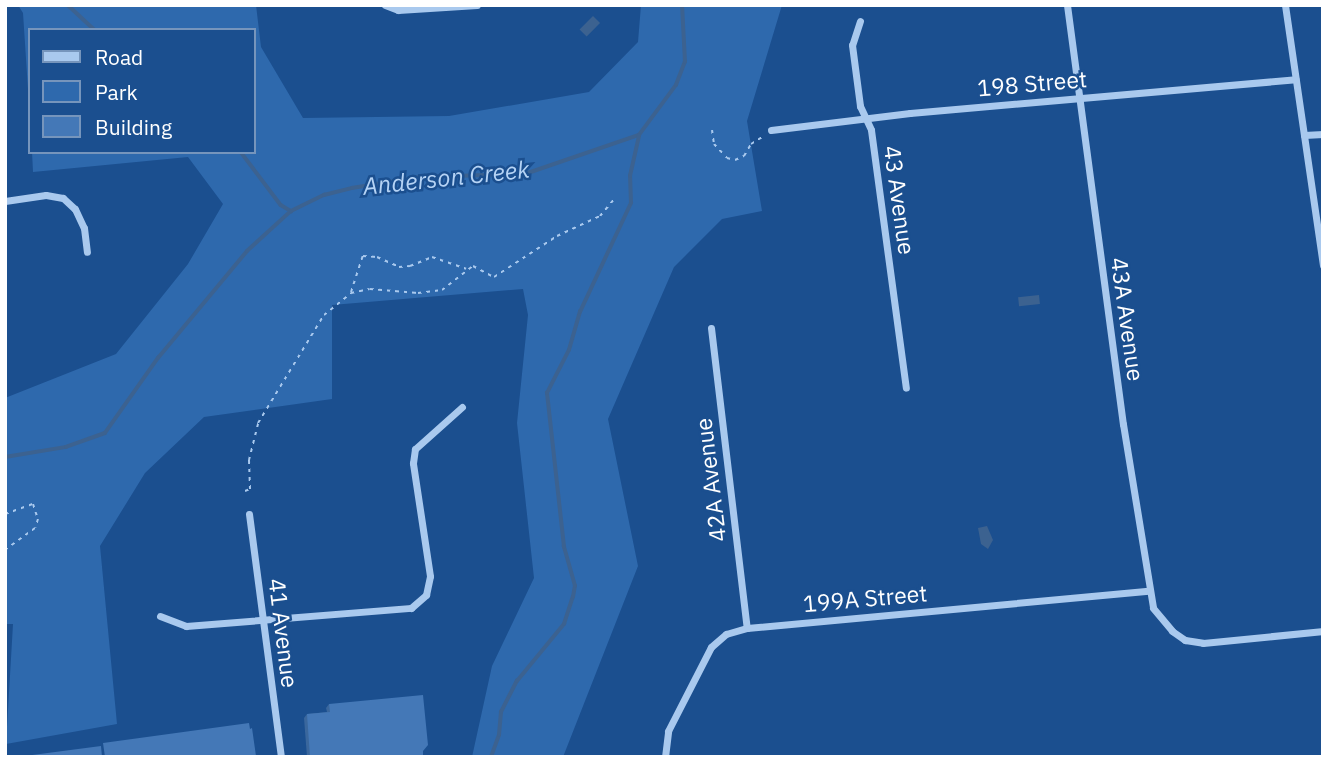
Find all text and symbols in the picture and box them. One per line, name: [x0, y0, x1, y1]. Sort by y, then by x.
legend: [28, 28, 256, 154]
text: Road: [95, 43, 143, 71]
street label: 198 Street: [976, 64, 1088, 102]
text: Park: [95, 78, 138, 106]
text: Building: [95, 113, 172, 141]
street label: 43 Avenue: [879, 144, 921, 256]
water label: Anderson Creek: [361, 155, 531, 201]
street label: 43A Avenue: [1106, 255, 1150, 383]
street label: 42A Avenue: [689, 416, 731, 544]
street label: 41 Avenue: [264, 577, 304, 689]
street label: 199A Street: [802, 579, 928, 617]

